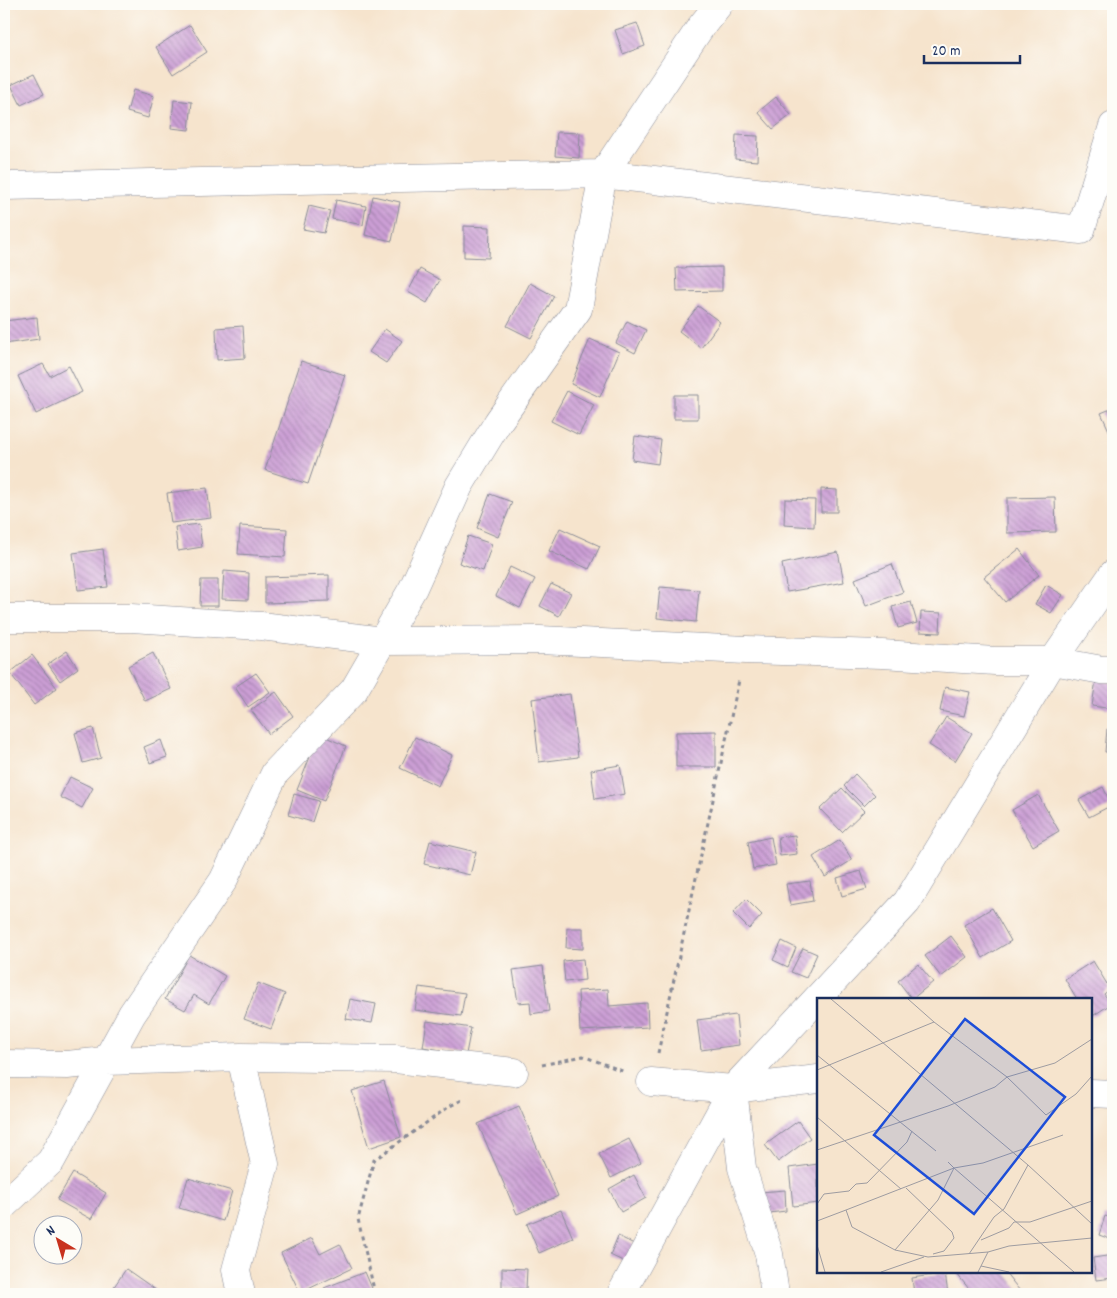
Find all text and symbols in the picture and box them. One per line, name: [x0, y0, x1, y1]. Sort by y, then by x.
scale bar: [924, 32, 1021, 64]
text: 20 m: [932, 41, 960, 63]
inset map: [817, 998, 1092, 1273]
north arrow: [32, 1216, 82, 1266]
text: N: [42, 1221, 60, 1241]

